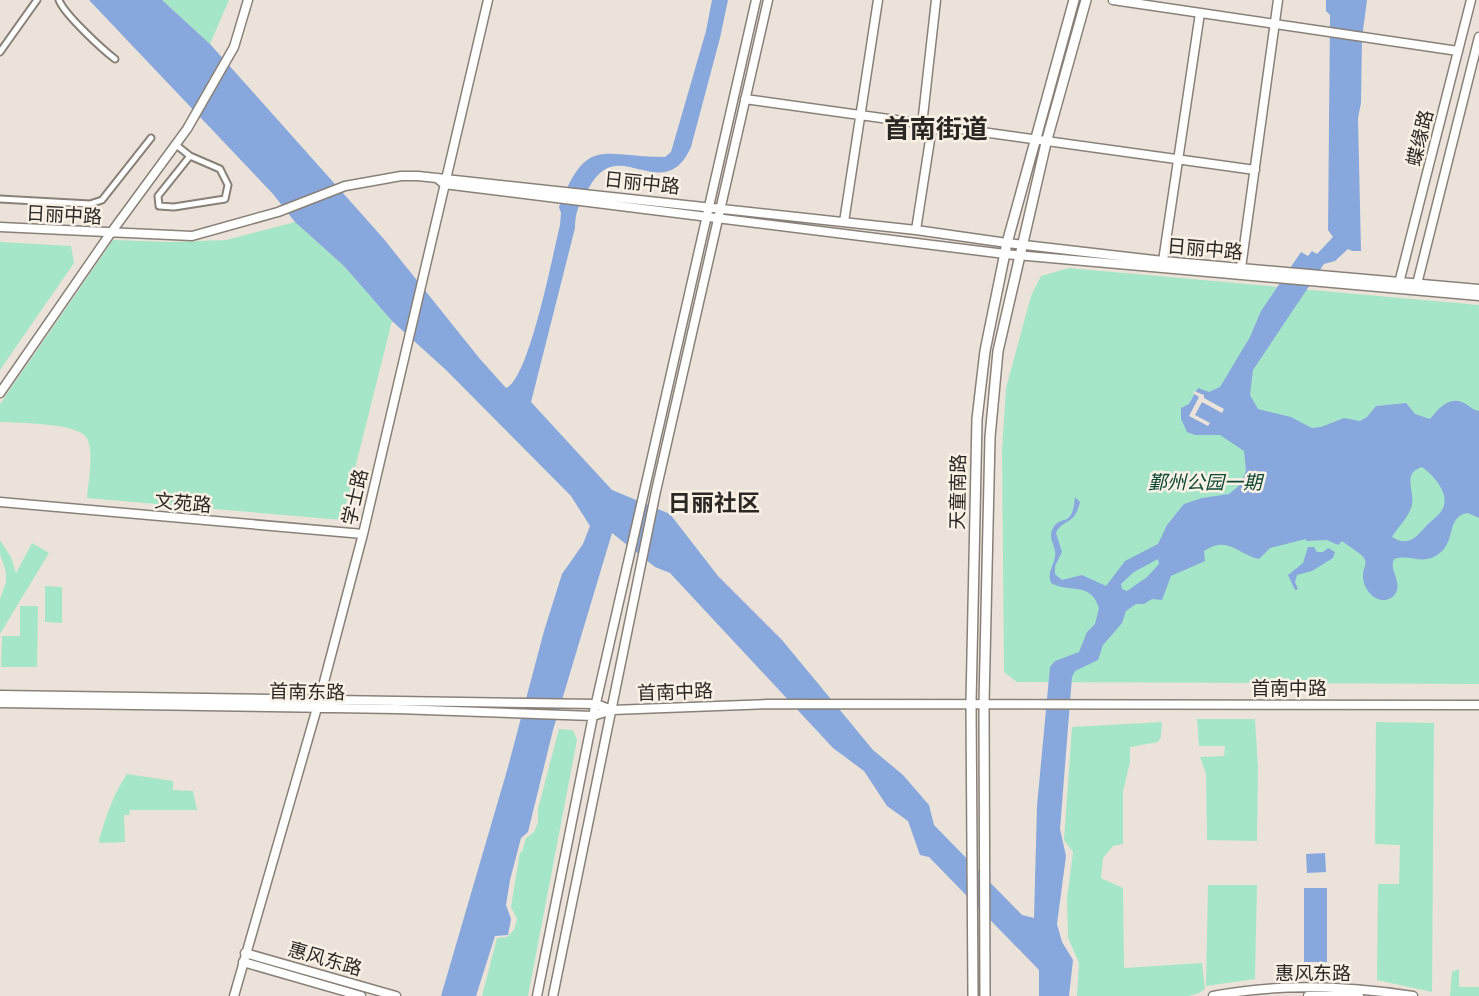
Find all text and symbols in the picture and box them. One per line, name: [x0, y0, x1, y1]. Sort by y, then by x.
street label: 蝶缘路: [1403, 108, 1437, 168]
district label: 首南街道: [884, 115, 988, 144]
street label: 日丽中路: [603, 169, 681, 197]
street label: 日丽中路: [25, 203, 103, 227]
street label: 日丽中路: [1166, 235, 1244, 263]
street label: 天童南路: [947, 454, 969, 530]
street label: 学士路: [338, 467, 372, 527]
park label: 鄞州公园一期: [1148, 472, 1265, 493]
street label: 文苑路: [154, 490, 212, 516]
district label: 日丽社区: [668, 491, 760, 516]
street label: 首南中路: [1251, 678, 1327, 699]
street label: 首南中路: [637, 680, 713, 704]
street label: 首南东路: [269, 681, 345, 703]
street label: 惠风东路: [286, 938, 364, 980]
street label: 惠风东路: [1275, 963, 1351, 984]

